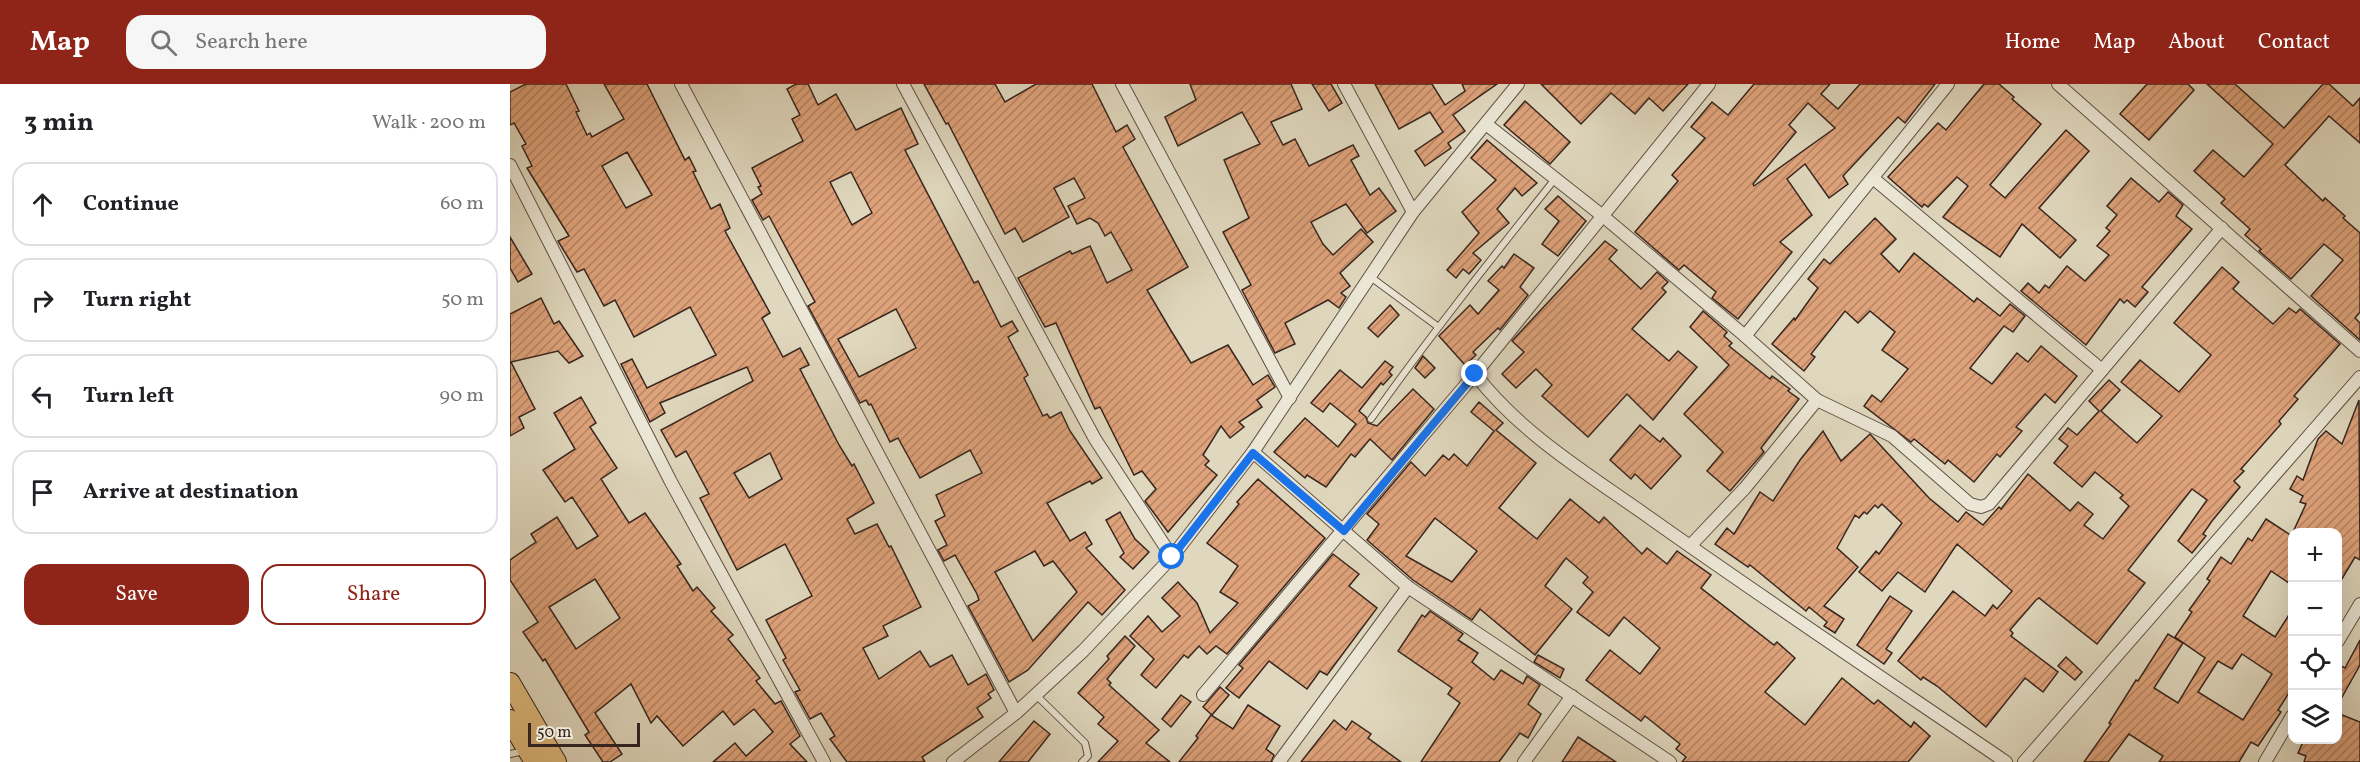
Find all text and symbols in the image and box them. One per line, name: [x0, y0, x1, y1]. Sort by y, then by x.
search box: [126, 15, 546, 69]
text: Map: [30, 23, 90, 62]
icon: search: [147, 26, 180, 59]
text: Search here: [195, 27, 308, 58]
text: Home: [2005, 28, 2060, 57]
text: Map: [2093, 28, 2135, 57]
text: About: [2168, 28, 2225, 57]
text: Contact: [2258, 28, 2330, 57]
text: 3 min: [24, 105, 94, 141]
text: Walk · 200 m: [372, 109, 486, 137]
icon: ahead: [26, 188, 59, 221]
text: Continue: [83, 189, 179, 220]
text: 60 m: [440, 190, 484, 218]
icon: right: [26, 284, 59, 317]
text: Turn right: [83, 285, 191, 316]
text: 50 m: [441, 286, 484, 314]
route end: [1461, 360, 1487, 386]
icon: left: [26, 380, 59, 413]
text: Turn left: [83, 381, 174, 412]
text: 90 m: [440, 382, 484, 410]
icon: arrive: [26, 476, 59, 509]
text: Arrive at destination: [83, 477, 299, 508]
map controls: [2288, 528, 2342, 744]
button: +: [2288, 528, 2342, 582]
route start: [1158, 543, 1184, 569]
button: Save: [24, 564, 249, 625]
button: Share: [261, 564, 486, 625]
button: −: [2288, 582, 2342, 636]
button: locate: [2288, 636, 2342, 690]
button: layers: [2288, 690, 2342, 744]
scale bar: [528, 720, 640, 748]
text: 50 m: [537, 722, 571, 744]

